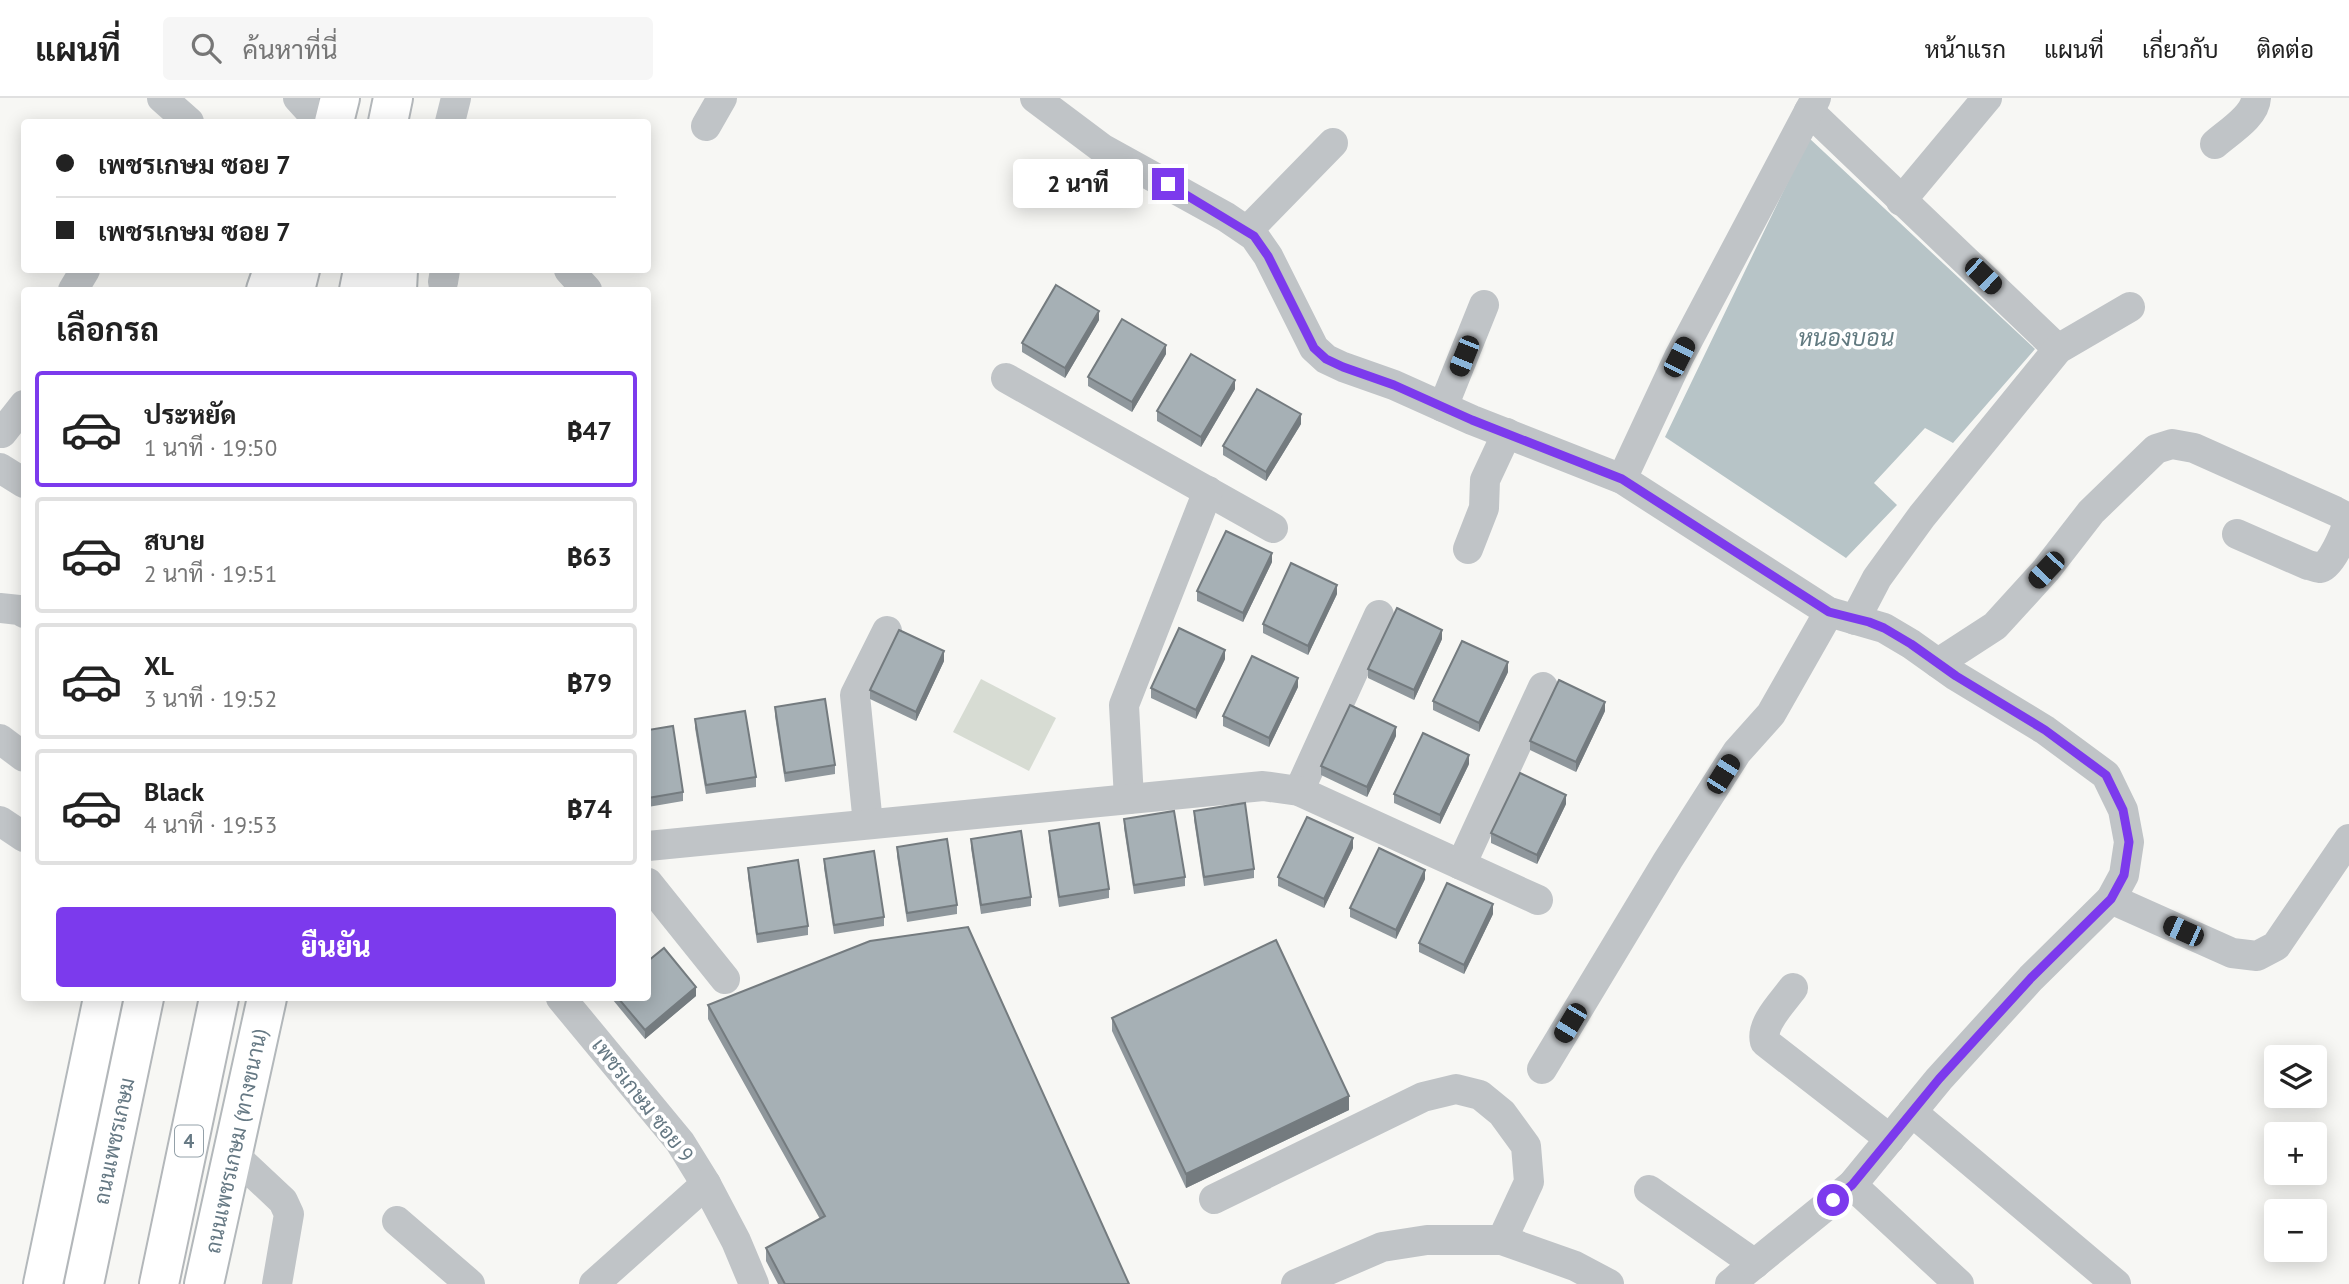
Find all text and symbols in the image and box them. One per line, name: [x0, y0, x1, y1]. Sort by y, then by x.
search box: [163, 17, 653, 80]
text: แผนที่: [35, 27, 121, 70]
icon: search: [187, 29, 225, 67]
text: ค้นหาที่นี่: [243, 33, 338, 66]
text: หน้าแรก: [1925, 34, 2006, 65]
text: แผนที่: [2044, 34, 2104, 65]
text: เกี่ยวกับ: [2142, 34, 2219, 65]
text: ติดต่อ: [2257, 34, 2314, 65]
text: เพชรเกษม ซอย 7: [98, 148, 291, 181]
callout: 2 นาที: [1014, 160, 1144, 208]
route end: [1152, 168, 1184, 200]
text: 2 นาที: [1047, 169, 1109, 198]
text: เพชรเกษม ซอย 7: [98, 215, 291, 248]
car: [1961, 254, 2006, 298]
text: เลือกรถ: [56, 308, 159, 350]
water label: หนองบอน: [1798, 323, 1894, 352]
car: [1447, 333, 1482, 379]
car: [1661, 334, 1698, 380]
icon: car: [60, 398, 123, 461]
text: ประหยัด: [144, 398, 237, 431]
text: ฿47: [567, 414, 612, 447]
text: 1 นาที · 19:50: [144, 433, 277, 462]
icon: car: [60, 524, 123, 587]
text: สบาย: [144, 524, 205, 557]
text: ฿63: [567, 540, 612, 573]
car: [2024, 547, 2069, 593]
text: 2 นาที · 19:51: [144, 559, 277, 588]
text: XL: [144, 649, 174, 682]
icon: car: [60, 650, 123, 713]
text: ฿79: [567, 666, 612, 699]
text: 3 นาที · 19:52: [144, 684, 277, 713]
car: [1703, 751, 1744, 797]
text: Black: [144, 775, 204, 808]
icon: car: [60, 776, 123, 839]
text: ฿74: [567, 792, 612, 825]
text: 4 นาที · 19:53: [144, 810, 277, 839]
button: ยืนยัน: [56, 907, 616, 987]
car: [2160, 913, 2207, 949]
car: [1551, 1000, 1590, 1046]
street label: ถนนเพชรเกษม (ทางขนาน): [199, 1026, 273, 1256]
street label: เพชรเกษม ซอย 9: [586, 1033, 700, 1167]
map controls: [2264, 1045, 2327, 1262]
button: layers: [2264, 1045, 2327, 1108]
street label: ถนนเพชรเกษม: [87, 1075, 141, 1207]
button: +: [2264, 1122, 2327, 1185]
road number: 4: [175, 1126, 203, 1156]
route start: [1817, 1184, 1849, 1216]
button: −: [2264, 1199, 2327, 1262]

